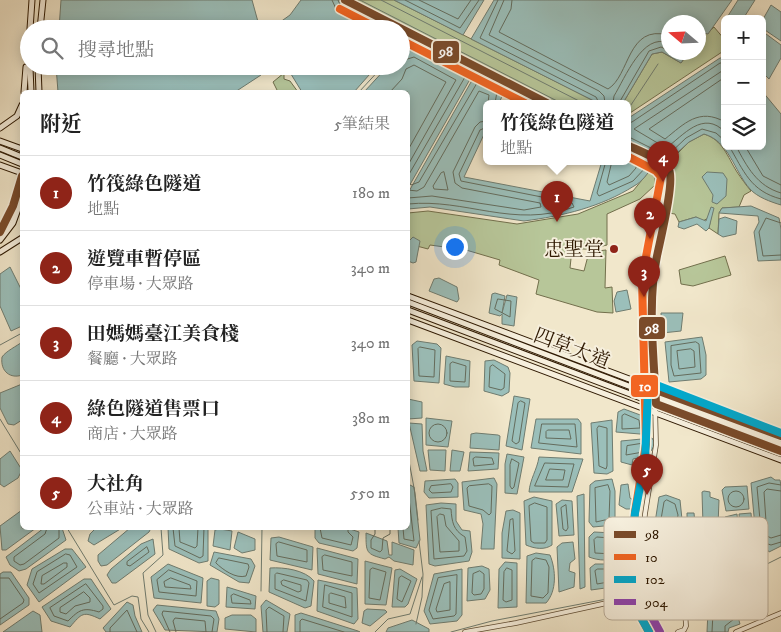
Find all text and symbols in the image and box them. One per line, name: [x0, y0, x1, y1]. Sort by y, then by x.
north arrow: [661, 15, 706, 60]
map controls: [721, 15, 766, 150]
button: +: [721, 15, 766, 60]
search box: [20, 20, 410, 75]
icon: search: [38, 34, 66, 62]
text: 搜尋地點: [78, 39, 154, 62]
line badge: 98: [432, 40, 460, 64]
text: 98: [438, 43, 453, 61]
button: −: [721, 60, 766, 105]
popup: [483, 100, 631, 165]
button: layers: [721, 105, 766, 150]
text: 附近: [40, 112, 82, 138]
text: 竹筏綠色隧道: [500, 112, 614, 135]
text: 5筆結果: [334, 114, 390, 134]
text: 地點: [500, 138, 532, 158]
pin: 4: [647, 141, 679, 182]
text: 竹筏綠色隧道: [87, 173, 201, 196]
pin: 1: [541, 181, 573, 222]
text: 1: [53, 183, 59, 203]
text: 180 m: [352, 183, 390, 203]
pin: 2: [634, 198, 666, 239]
text: 地點: [87, 199, 119, 219]
your location: [442, 234, 468, 260]
place label: 忠聖堂: [544, 238, 604, 263]
marker: 忠聖堂: [608, 243, 620, 255]
text: 遊覽車暫停區: [87, 248, 201, 271]
pin: 3: [628, 256, 660, 297]
text: 2: [52, 258, 60, 278]
text: 340 m: [351, 258, 390, 278]
text: 停車場 · 大眾路: [87, 274, 194, 294]
line badge: 98: [638, 316, 666, 340]
text: 98: [644, 320, 659, 338]
text: 田媽媽臺江美食棧: [87, 323, 239, 346]
street label: 四草大道: [530, 323, 613, 375]
text: 3: [53, 333, 59, 353]
text: 340 m: [351, 333, 390, 353]
text: 餐廳 · 大眾路: [87, 349, 178, 369]
line badge: 10: [630, 374, 659, 398]
text: 10: [639, 378, 652, 396]
text: 綠色隧道售票口: [87, 398, 220, 421]
text: 4: [51, 408, 61, 428]
text: 380 m: [352, 408, 390, 428]
text: 商店 · 大眾路: [87, 424, 178, 444]
pin: 5: [631, 454, 663, 495]
text: 大社角: [87, 473, 144, 496]
text: 5: [52, 483, 60, 503]
text: 550 m: [350, 483, 390, 503]
text: 公車站 · 大眾路: [87, 499, 194, 519]
legend: [604, 517, 768, 620]
text: 98: [644, 526, 659, 544]
text: 10: [645, 549, 658, 567]
text: 102: [645, 571, 665, 589]
text: 904: [644, 594, 668, 612]

